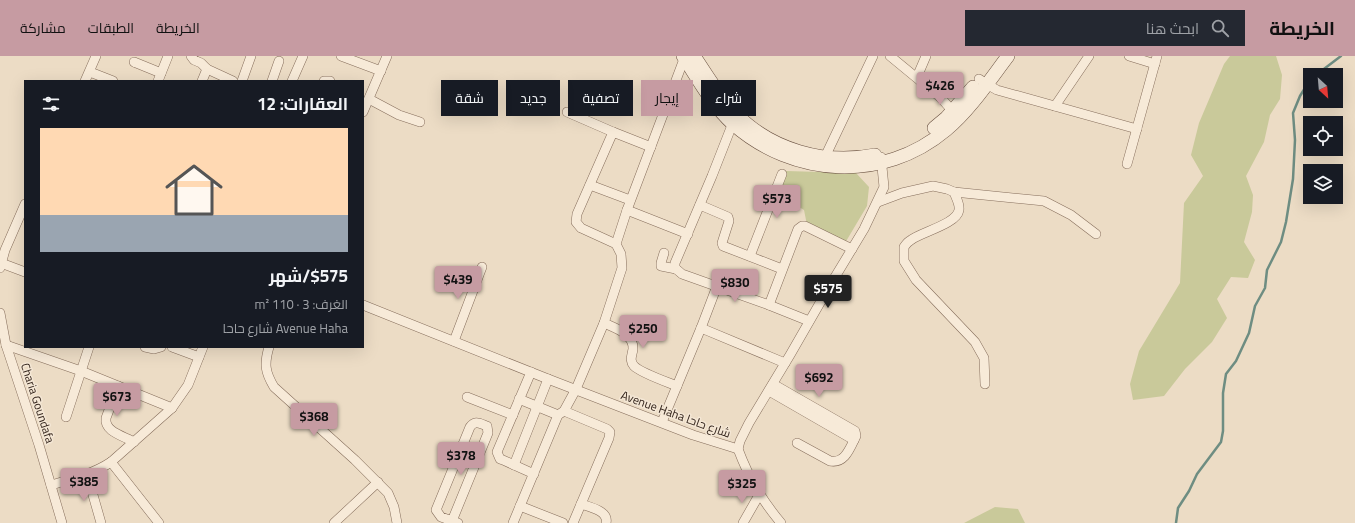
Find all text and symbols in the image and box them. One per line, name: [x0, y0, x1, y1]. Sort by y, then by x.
search box: [965, 10, 1245, 46]
text: الخريطة: [1269, 10, 1335, 46]
text: ابحث هنا: [1146, 14, 1199, 43]
text: مشاركة: [20, 15, 66, 41]
text: الطبقات: [88, 15, 134, 41]
text: الخريطة: [156, 15, 200, 41]
icon: search: [1209, 17, 1231, 39]
north arrow: [1303, 68, 1343, 108]
map controls: [1303, 68, 1343, 204]
pin: $426: [916, 72, 964, 106]
text: $426: [926, 73, 954, 97]
chip: شقة: [441, 80, 498, 116]
chip: جديد: [506, 80, 560, 116]
chip: تصفية: [568, 80, 633, 116]
chip: إيجار: [641, 80, 693, 116]
chip: شراء: [701, 80, 756, 116]
text: العقارات: 12: [257, 88, 348, 120]
icon: filters: [40, 93, 62, 115]
button: locate: [1303, 116, 1343, 156]
icon: home: [158, 154, 230, 226]
button: layers: [1303, 164, 1343, 204]
pin: $573: [753, 185, 801, 219]
text: $573: [763, 186, 791, 210]
text: $575/شهر: [269, 260, 348, 292]
pin: $439: [434, 266, 482, 300]
text: $439: [444, 267, 472, 291]
pin: $830: [711, 269, 759, 303]
text: $830: [721, 270, 749, 294]
pin: $575: [804, 275, 852, 309]
text: $575: [814, 276, 842, 300]
text: الغرف: 3 · 110 m²: [255, 292, 348, 316]
pin: $250: [619, 315, 667, 349]
text: Avenue Haha شارع حاحا: [223, 316, 348, 340]
text: $250: [629, 316, 657, 340]
street label: Charia Goundafa: [14, 360, 62, 446]
pin: $692: [795, 364, 843, 398]
text: $692: [805, 365, 833, 389]
pin: $673: [93, 383, 141, 417]
street label: Avenue Haha شارع حاحا: [618, 383, 734, 445]
text: $673: [103, 384, 131, 408]
pin: $368: [290, 403, 338, 437]
text: $368: [300, 404, 328, 428]
pin: $378: [437, 442, 485, 476]
text: $378: [447, 443, 475, 467]
pin: $385: [60, 468, 108, 502]
text: $385: [70, 469, 98, 493]
pin: $325: [718, 470, 766, 504]
text: $325: [728, 471, 756, 495]

